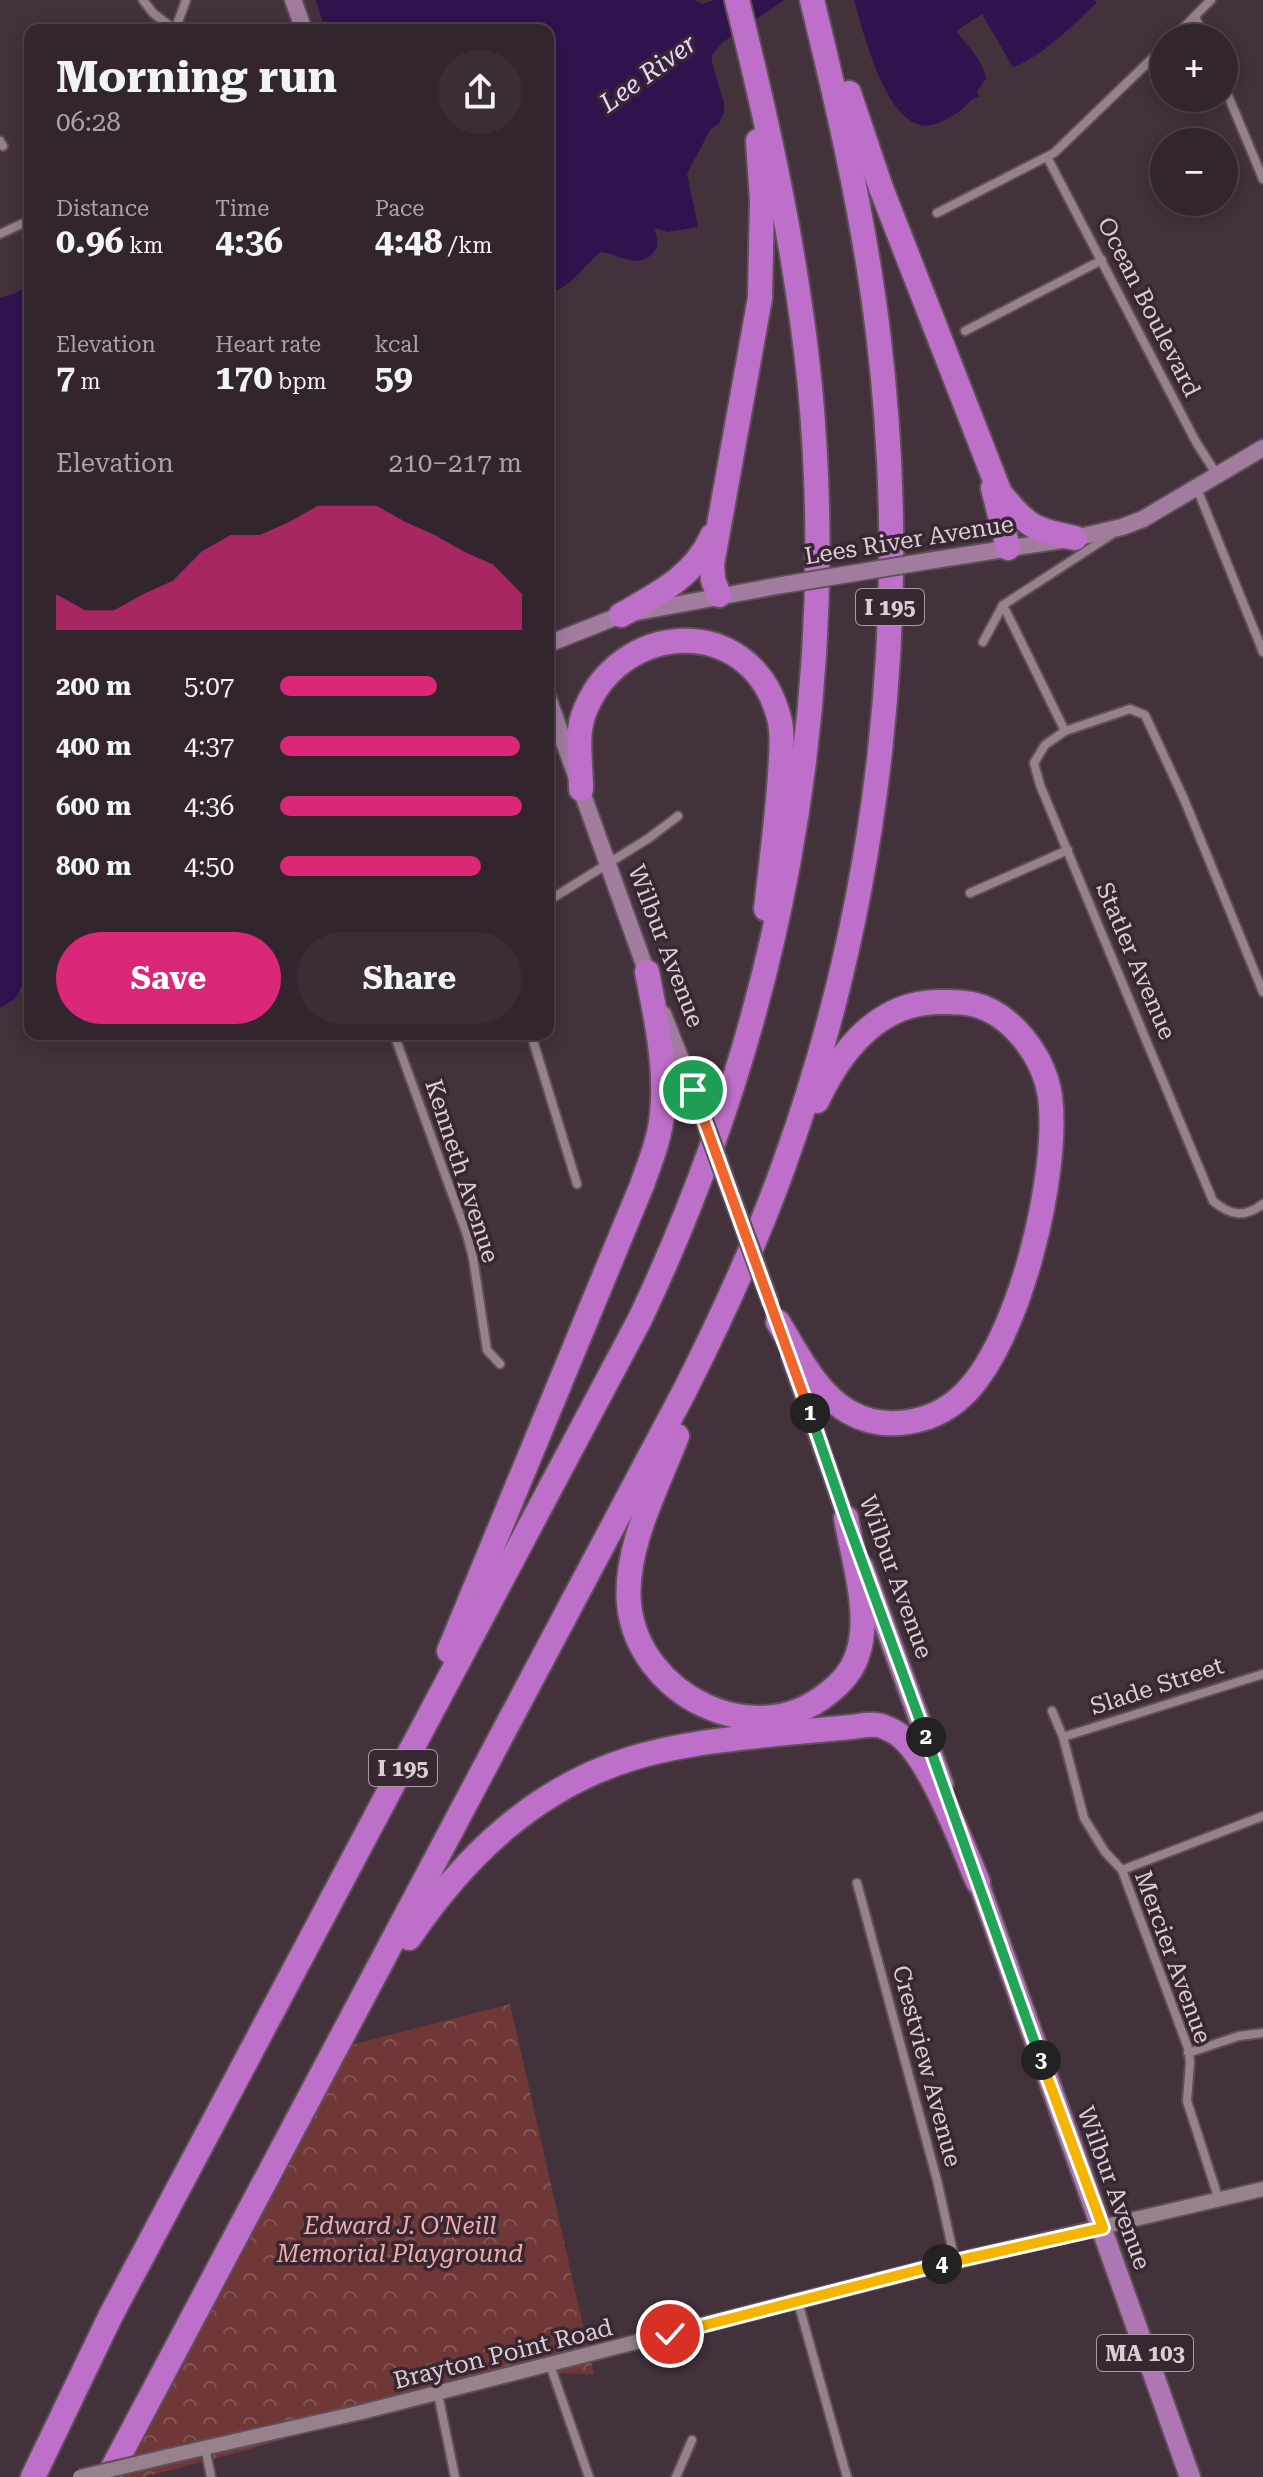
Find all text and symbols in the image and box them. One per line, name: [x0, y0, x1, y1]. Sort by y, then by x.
map controls: [1150, 24, 1238, 216]
button: +: [1150, 24, 1238, 112]
water label: Lee River: [593, 28, 702, 119]
button: share: [438, 50, 522, 134]
text: Morning run: [56, 51, 337, 103]
text: 06:28: [56, 107, 121, 137]
button: −: [1150, 128, 1238, 216]
text: Distance: [56, 196, 149, 221]
text: Time: [215, 196, 269, 221]
text: Pace: [375, 196, 424, 221]
street label: Ocean Boulevard: [1092, 212, 1206, 402]
text: 0.96: [56, 221, 124, 261]
text: 4:36: [215, 221, 283, 261]
text: 4:48: [375, 221, 442, 261]
text: km: [124, 233, 163, 258]
text: /km: [442, 233, 492, 258]
text: Elevation: [56, 332, 156, 357]
text: Heart rate: [215, 332, 321, 357]
text: kcal: [375, 332, 419, 357]
text: 7: [56, 357, 75, 397]
text: 170: [215, 357, 272, 397]
text: 59: [375, 357, 413, 397]
text: m: [75, 369, 101, 394]
text: bpm: [272, 369, 327, 394]
text: Elevation: [56, 448, 174, 478]
text: 210–217 m: [389, 448, 522, 478]
street label: Lees River Avenue: [802, 510, 1016, 570]
road number: I 195: [856, 589, 924, 625]
text: 200 m: [56, 671, 131, 701]
text: 5:07: [184, 671, 234, 701]
text: 400 m: [56, 731, 131, 761]
text: 4:37: [184, 731, 234, 761]
text: 600 m: [56, 791, 131, 821]
text: 4:36: [184, 791, 234, 821]
text: 800 m: [56, 851, 131, 881]
text: 4:50: [184, 851, 234, 881]
street label: Wilbur Avenue: [622, 861, 710, 1031]
street label: Statler Avenue: [1090, 878, 1182, 1044]
button: Save: [56, 932, 281, 1024]
button: Share: [297, 932, 522, 1024]
pin: [659, 1056, 727, 1124]
icon: arrive: [671, 1068, 715, 1112]
street label: Kenneth Avenue: [419, 1076, 505, 1266]
pin: 1: [790, 1393, 830, 1433]
text: 1: [804, 1400, 816, 1425]
street label: Wilbur Avenue: [853, 1491, 939, 1663]
street label: Slade Street: [1087, 1651, 1227, 1721]
pin: 2: [906, 1717, 946, 1757]
text: 2: [920, 1724, 932, 1749]
road number: I 195: [369, 1750, 437, 1786]
street label: Mercier Avenue: [1129, 1867, 1217, 2047]
street label: Crestview Avenue: [887, 1962, 967, 2170]
pin: 3: [1021, 2040, 1061, 2080]
text: 3: [1035, 2047, 1047, 2072]
street label: Wilbur Avenue: [1071, 2102, 1157, 2274]
park label: Edward J. O'Neill Memorial Playground: [276, 2212, 523, 2268]
pin: 4: [922, 2244, 962, 2284]
text: 4: [936, 2251, 948, 2276]
pin: [636, 2300, 704, 2368]
icon: check: [648, 2312, 692, 2356]
street label: Brayton Point Road: [391, 2313, 615, 2395]
road number: MA 103: [1097, 2335, 1193, 2371]

